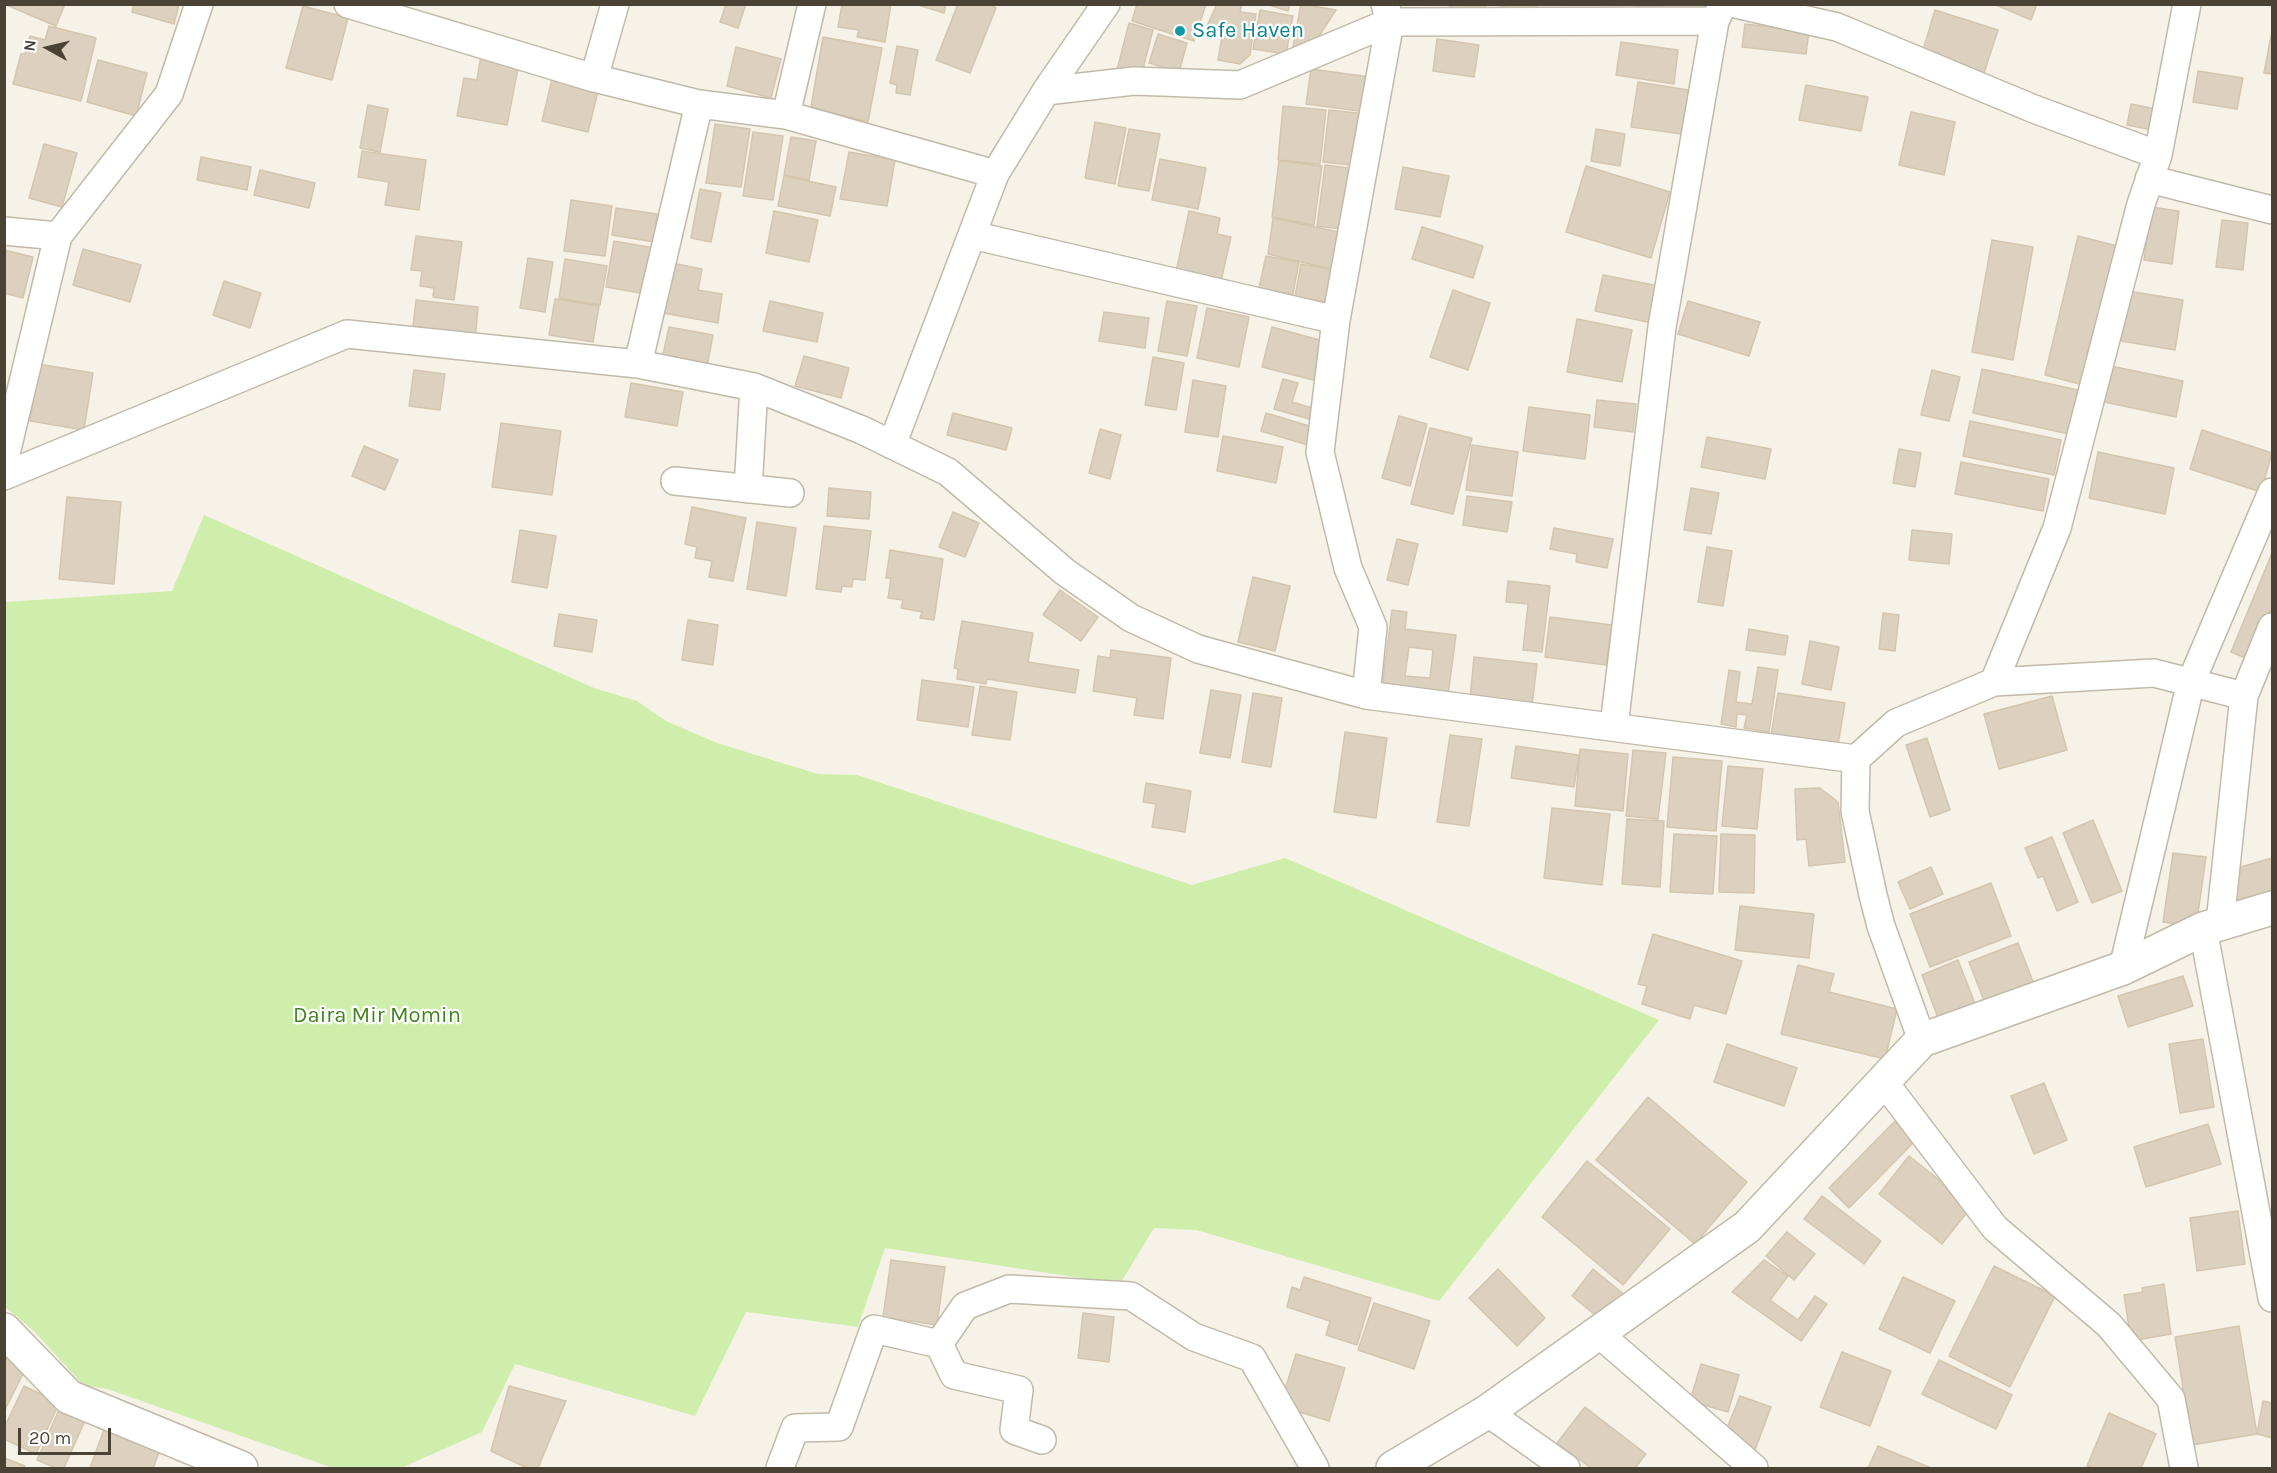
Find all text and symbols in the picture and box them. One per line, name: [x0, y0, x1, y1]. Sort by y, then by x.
north arrow: [18, 18, 78, 78]
place label: Safe Haven: [1192, 18, 1304, 44]
marker: Safe Haven: [1173, 24, 1187, 38]
text: N: [19, 38, 40, 52]
park label: Daira Mir Momin: [293, 1003, 461, 1029]
scale bar: [21, 1416, 114, 1454]
text: 20 m: [29, 1427, 71, 1449]

